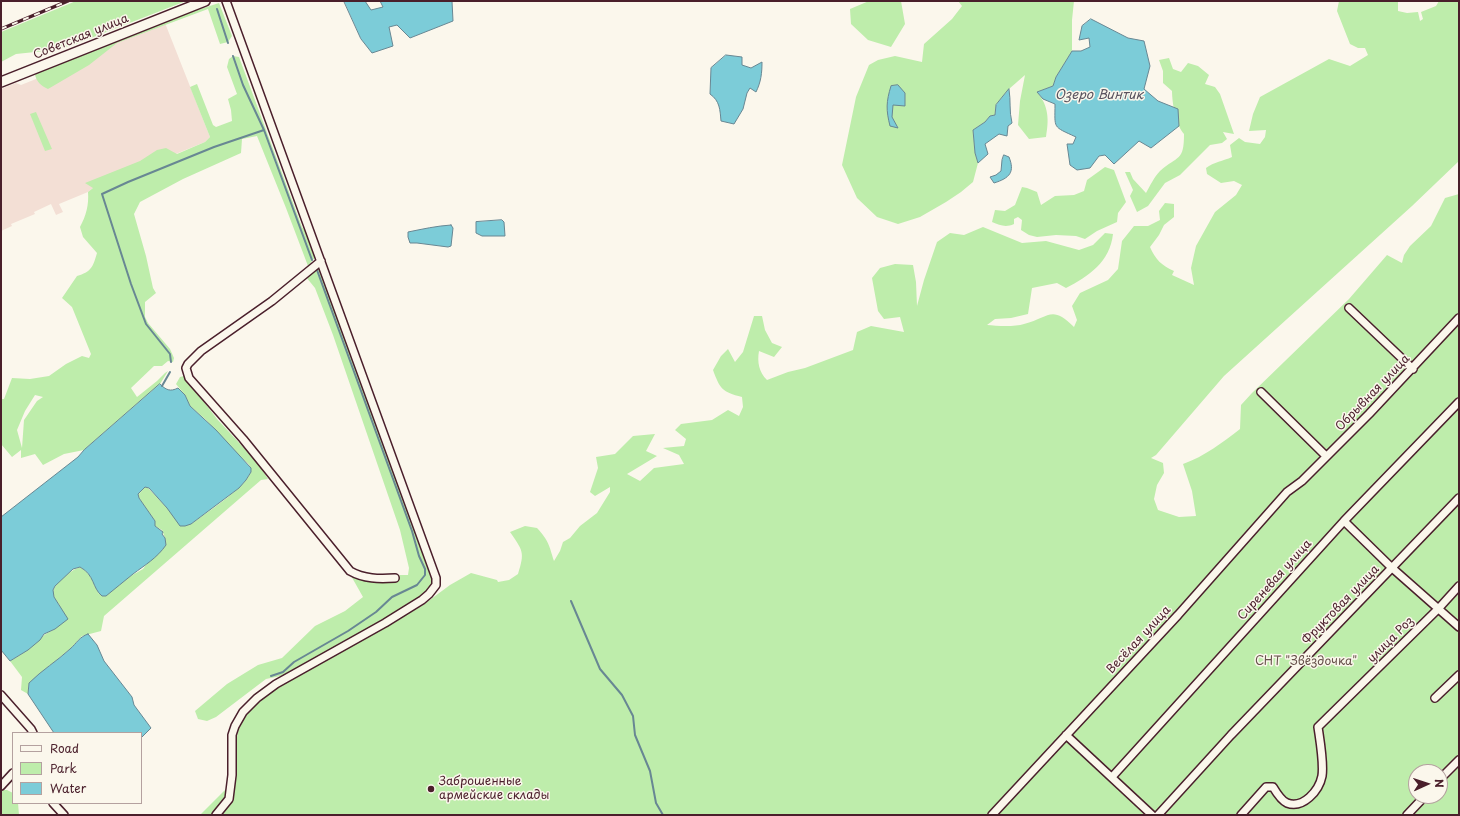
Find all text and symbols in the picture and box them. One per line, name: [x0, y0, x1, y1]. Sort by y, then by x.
street label: Советская улица: [31, 11, 131, 63]
water label: Озеро Винтик: [1055, 87, 1143, 103]
street label: Обрывная улица: [1333, 352, 1413, 434]
street label: Сиреневая улица: [1235, 537, 1315, 623]
street label: Фруктовая улица: [1299, 562, 1383, 648]
street label: Весёлая улица: [1104, 603, 1174, 677]
street label: улица Роз: [1365, 614, 1417, 666]
park label: СНТ "Звёздочка": [1255, 655, 1357, 669]
legend: [12, 732, 142, 804]
text: Road: [50, 739, 79, 757]
text: Park: [50, 759, 77, 777]
north arrow: [1408, 764, 1448, 804]
place label: Заброшенные армейские склады: [439, 775, 549, 803]
text: Water: [50, 779, 86, 797]
text: N: [1431, 779, 1448, 788]
marker: Заброшенные армейские склады: [426, 784, 436, 794]

